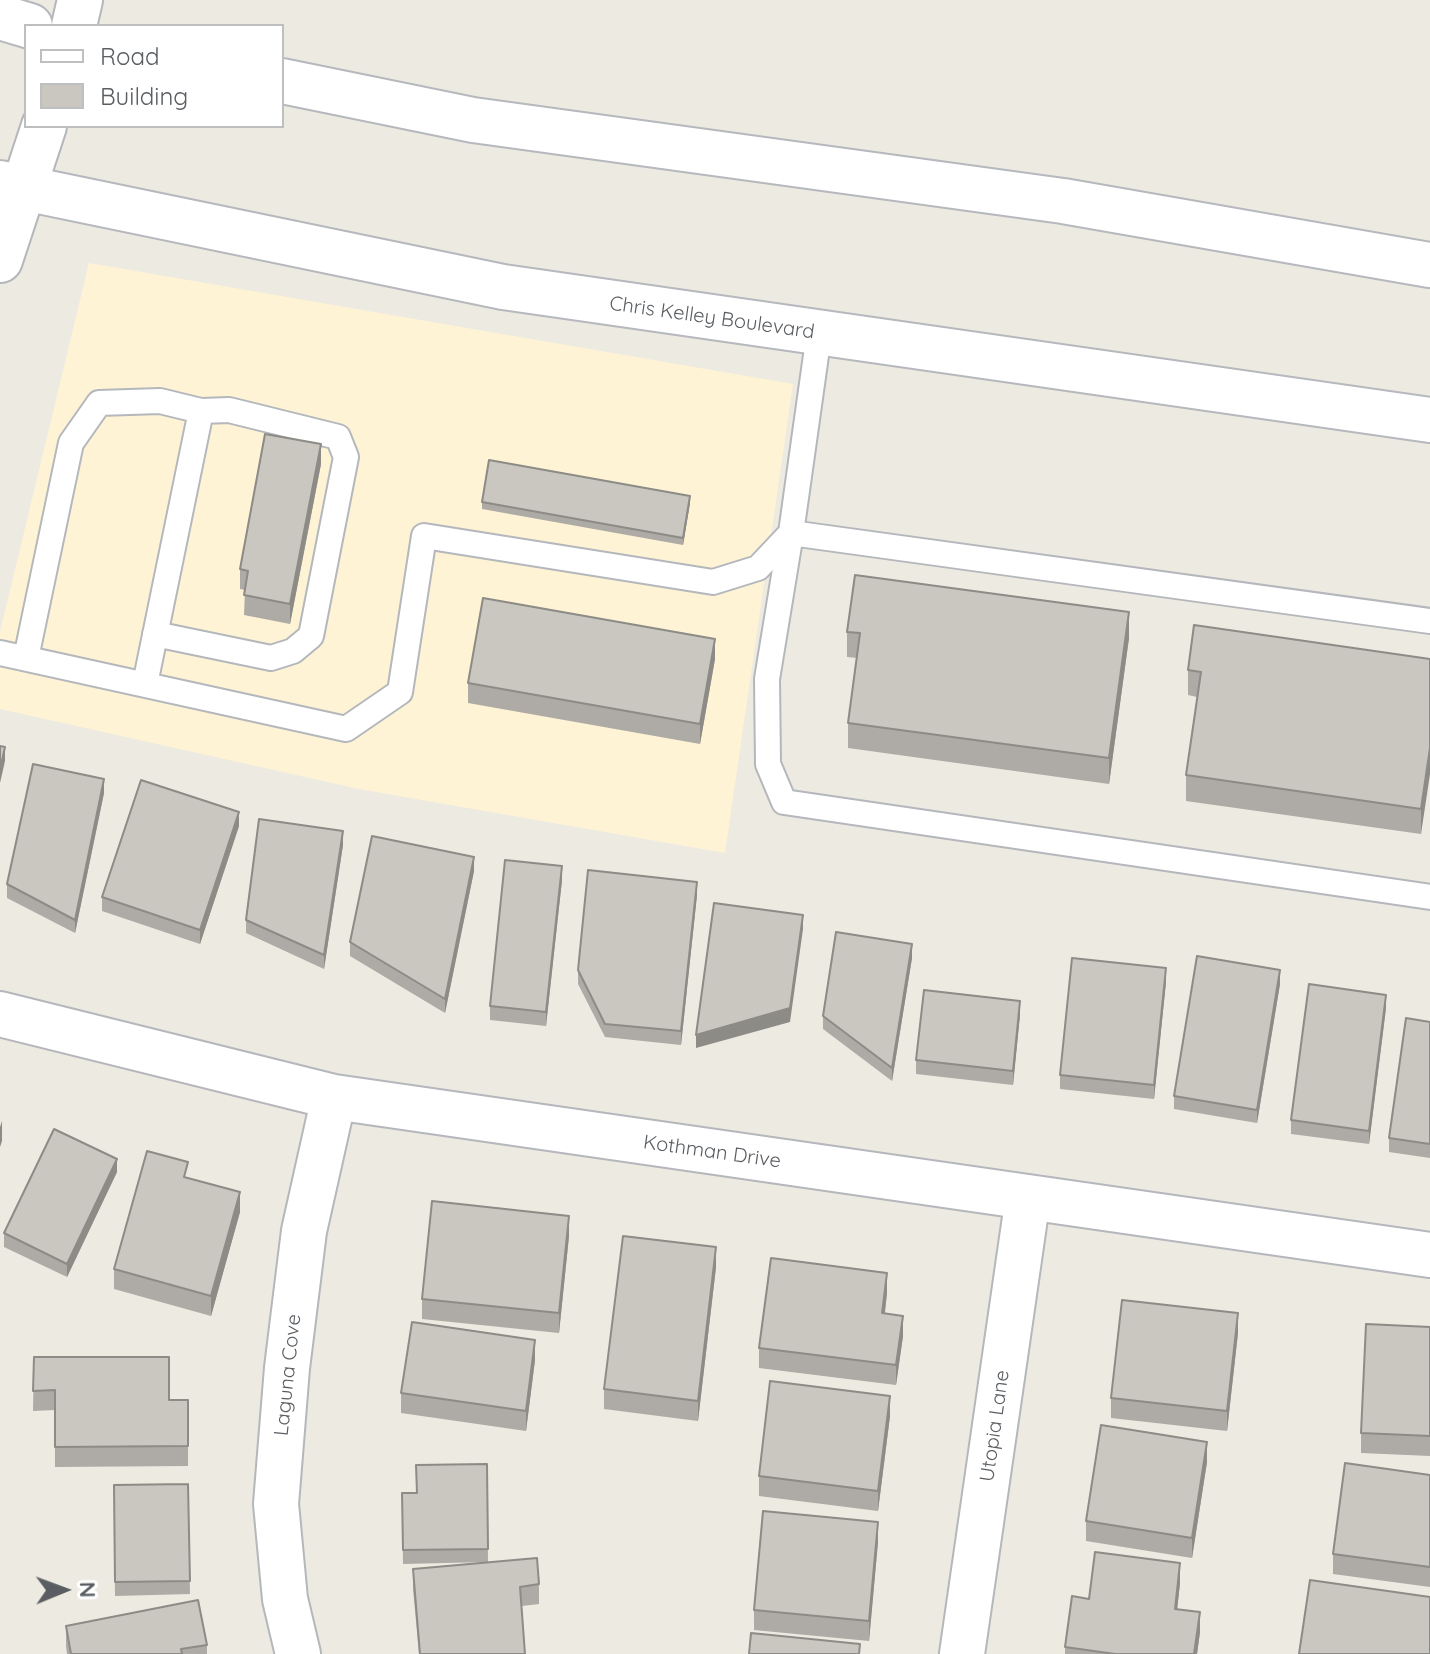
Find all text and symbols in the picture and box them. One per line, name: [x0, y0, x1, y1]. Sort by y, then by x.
legend: [24, 24, 284, 128]
text: Road: [100, 41, 160, 71]
text: Building: [100, 81, 188, 111]
street label: Chris Kelley Boulevard: [608, 292, 816, 344]
street label: Kothman Drive: [642, 1130, 782, 1174]
street label: Laguna Cove: [270, 1313, 306, 1437]
street label: Utopia Lane: [975, 1369, 1015, 1483]
north arrow: [24, 1550, 104, 1630]
text: N: [74, 1581, 102, 1598]

